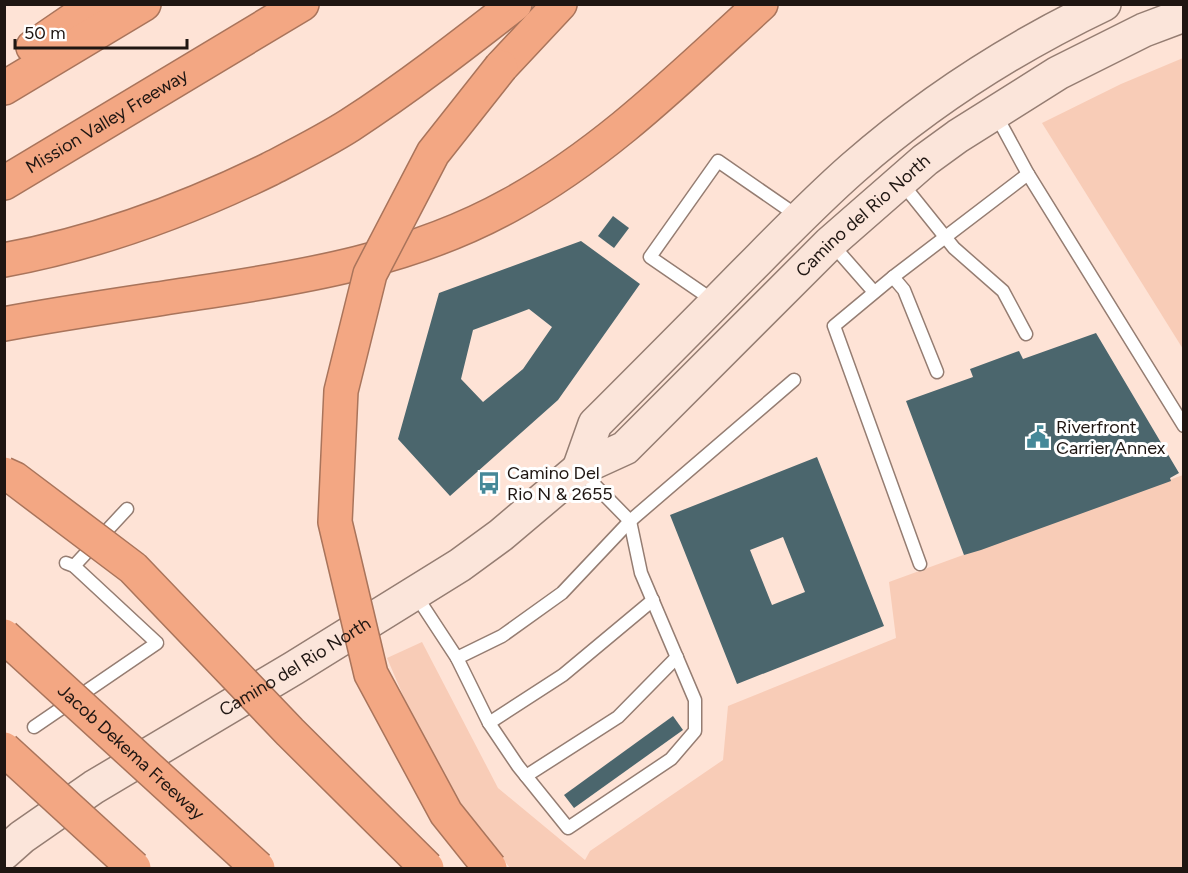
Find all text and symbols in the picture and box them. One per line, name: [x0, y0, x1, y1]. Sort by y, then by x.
scale bar: [15, 12, 188, 50]
text: 50 m: [24, 22, 66, 44]
street label: Mission Valley Freeway: [22, 64, 192, 178]
street label: Camino del Rio North: [791, 150, 935, 282]
place label: Riverfront Carrier Annex: [1056, 416, 1166, 459]
public building icon: Riverfront Carrier Annex: [1025, 424, 1051, 450]
place label: Camino Del Rio N & 2655: [507, 462, 613, 505]
bus stop icon: Camino Del Rio N & 2655: [476, 470, 502, 496]
street label: Camino del Rio North: [215, 612, 375, 721]
street label: Jacob Dekema Freeway: [53, 680, 209, 825]

